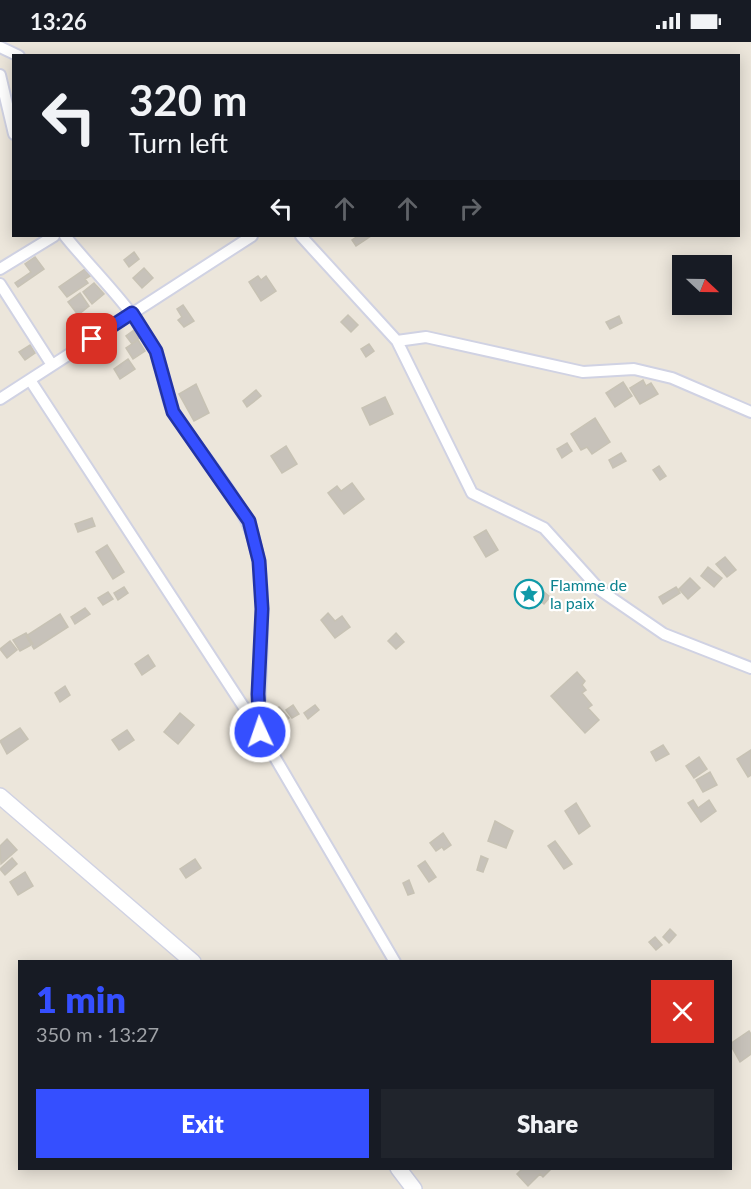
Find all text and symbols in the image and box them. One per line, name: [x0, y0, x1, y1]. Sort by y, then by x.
text: 13:26: [30, 8, 87, 35]
text: 320 m: [129, 75, 247, 125]
icon: left: [30, 78, 108, 156]
text: Turn left: [129, 126, 228, 159]
icon: left: [265, 192, 298, 225]
icon: ahead: [328, 192, 361, 225]
icon: ahead: [391, 192, 424, 225]
icon: right: [454, 192, 487, 225]
north arrow: [672, 255, 732, 315]
map controls: [672, 255, 732, 315]
pin: [66, 313, 117, 364]
icon: arrive: [75, 322, 108, 355]
place label: Flamme de la paix: [550, 575, 627, 612]
place icon: Flamme de la paix: [513, 578, 545, 610]
position arrow: [228, 700, 292, 764]
text: 1 min: [36, 977, 126, 1021]
button: close: [651, 980, 714, 1043]
text: 350 m · 13:27: [36, 1022, 159, 1046]
button: Exit: [36, 1089, 369, 1158]
button: Share: [381, 1089, 714, 1158]

